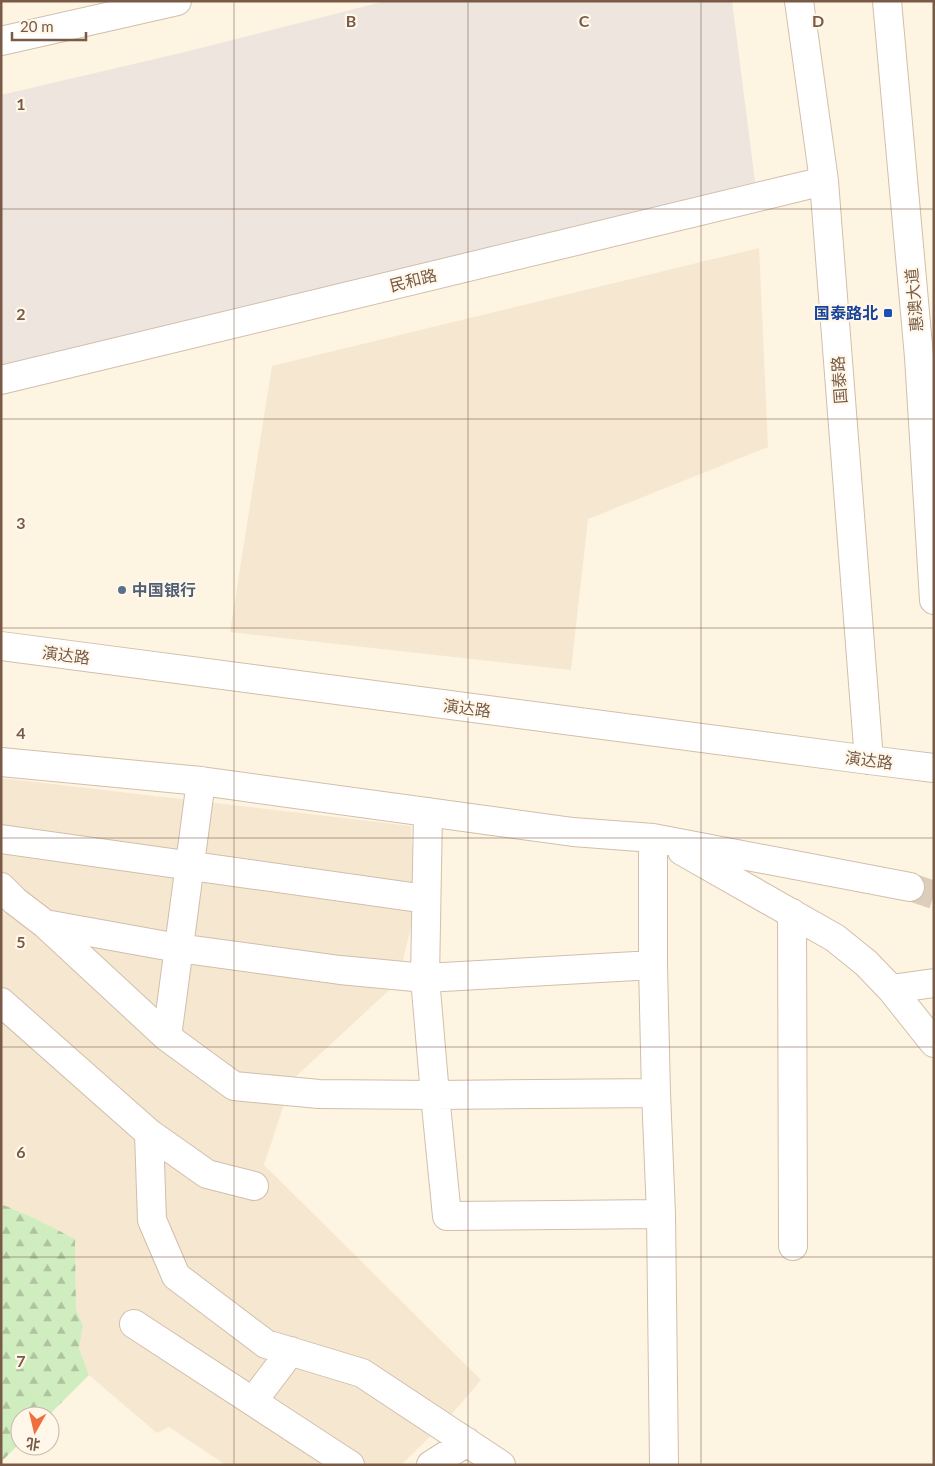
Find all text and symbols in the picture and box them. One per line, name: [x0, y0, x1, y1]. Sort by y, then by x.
scale bar: [12, 10, 86, 42]
text: B: [346, 11, 356, 30]
text: C: [579, 11, 590, 30]
text: D: [812, 11, 824, 30]
text: 20 m: [20, 17, 54, 35]
text: 1: [16, 94, 26, 113]
street label: 民和路: [387, 264, 438, 295]
street label: 惠澳大道: [901, 267, 926, 333]
place label: 国泰路北: [814, 303, 878, 322]
text: 2: [16, 304, 26, 323]
marker: 国泰路北: [882, 307, 894, 319]
street label: 国泰路: [827, 355, 850, 405]
text: 3: [16, 513, 26, 532]
place label: 中国银行: [132, 580, 196, 599]
marker: 中国银行: [116, 584, 128, 596]
street label: 演达路: [41, 642, 91, 667]
street label: 演达路: [442, 695, 492, 720]
text: 4: [16, 723, 26, 742]
street label: 演达路: [844, 747, 894, 772]
text: 5: [16, 932, 26, 951]
text: 6: [16, 1142, 26, 1161]
text: 7: [16, 1351, 26, 1370]
north arrow: [10, 1406, 60, 1456]
text: 北: [25, 1435, 41, 1454]

